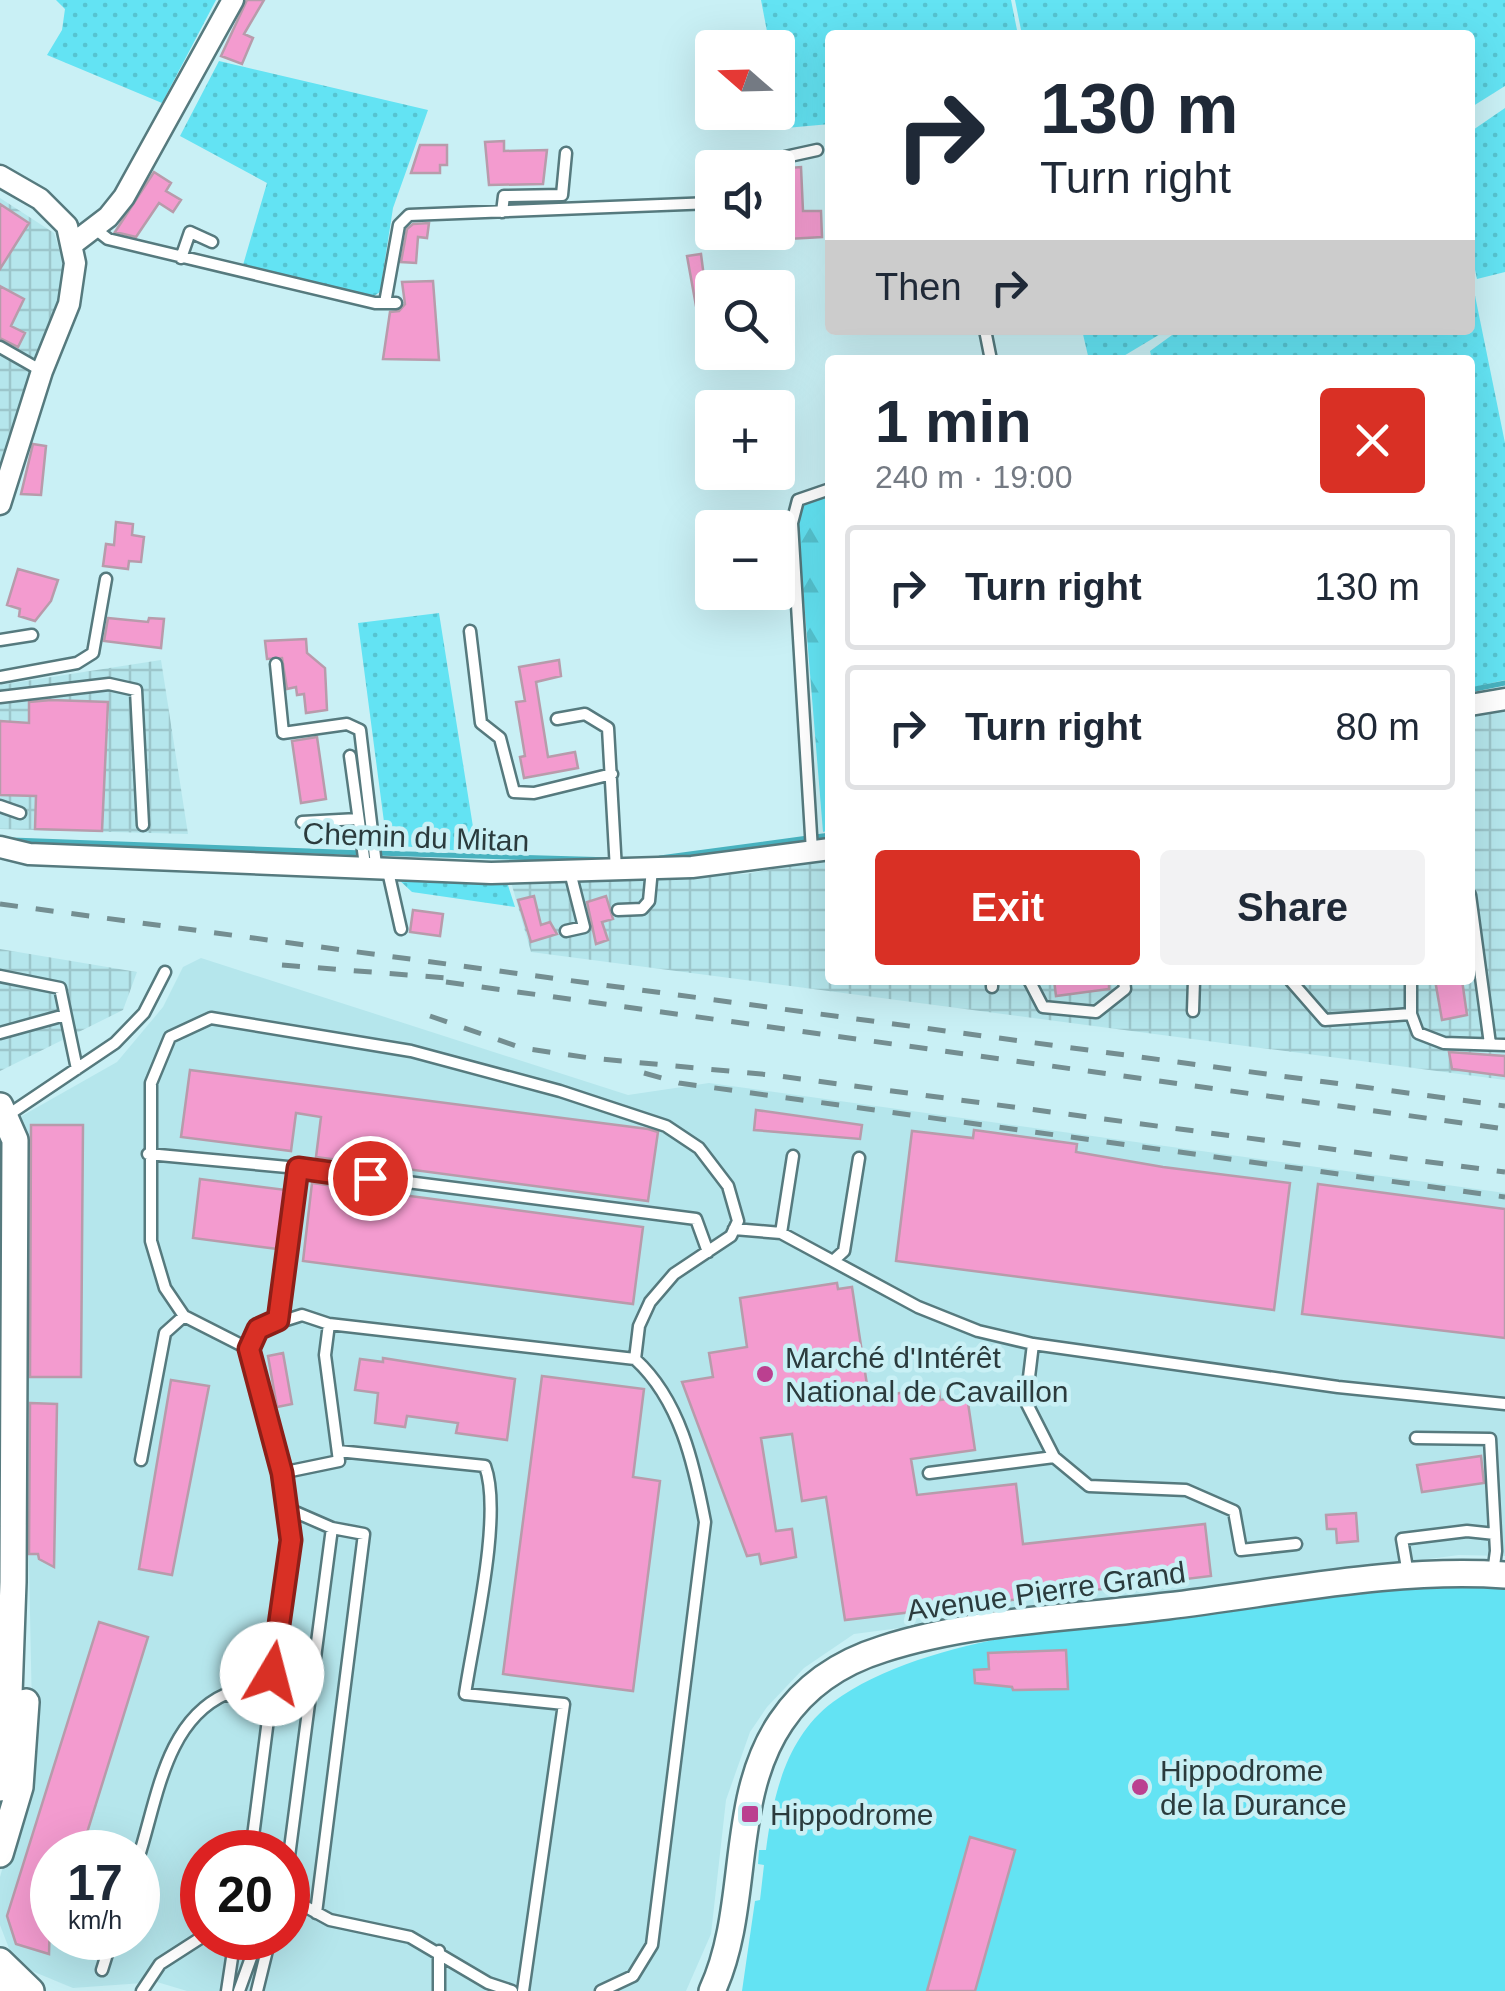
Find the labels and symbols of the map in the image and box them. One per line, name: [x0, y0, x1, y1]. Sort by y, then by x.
north arrow: [695, 30, 795, 130]
street label: Chemin du Mitan: [302, 817, 530, 857]
pin: [328, 1136, 413, 1221]
place label: Marché d'Intérêt National de Cavaillon: [785, 1341, 1069, 1408]
marker: Marché d'Intérêt National de Cavaillon: [754, 1363, 776, 1385]
street label: Avenue Pierre Grand: [904, 1555, 1188, 1627]
position arrow: [220, 1622, 324, 1726]
place label: Hippodrome de la Durance: [1160, 1754, 1347, 1821]
marker: Hippodrome de la Durance: [1129, 1776, 1151, 1798]
place label: Hippodrome: [770, 1798, 933, 1831]
marker: Hippodrome: [739, 1803, 761, 1825]
speed limit sign: 20: [180, 1830, 310, 1960]

